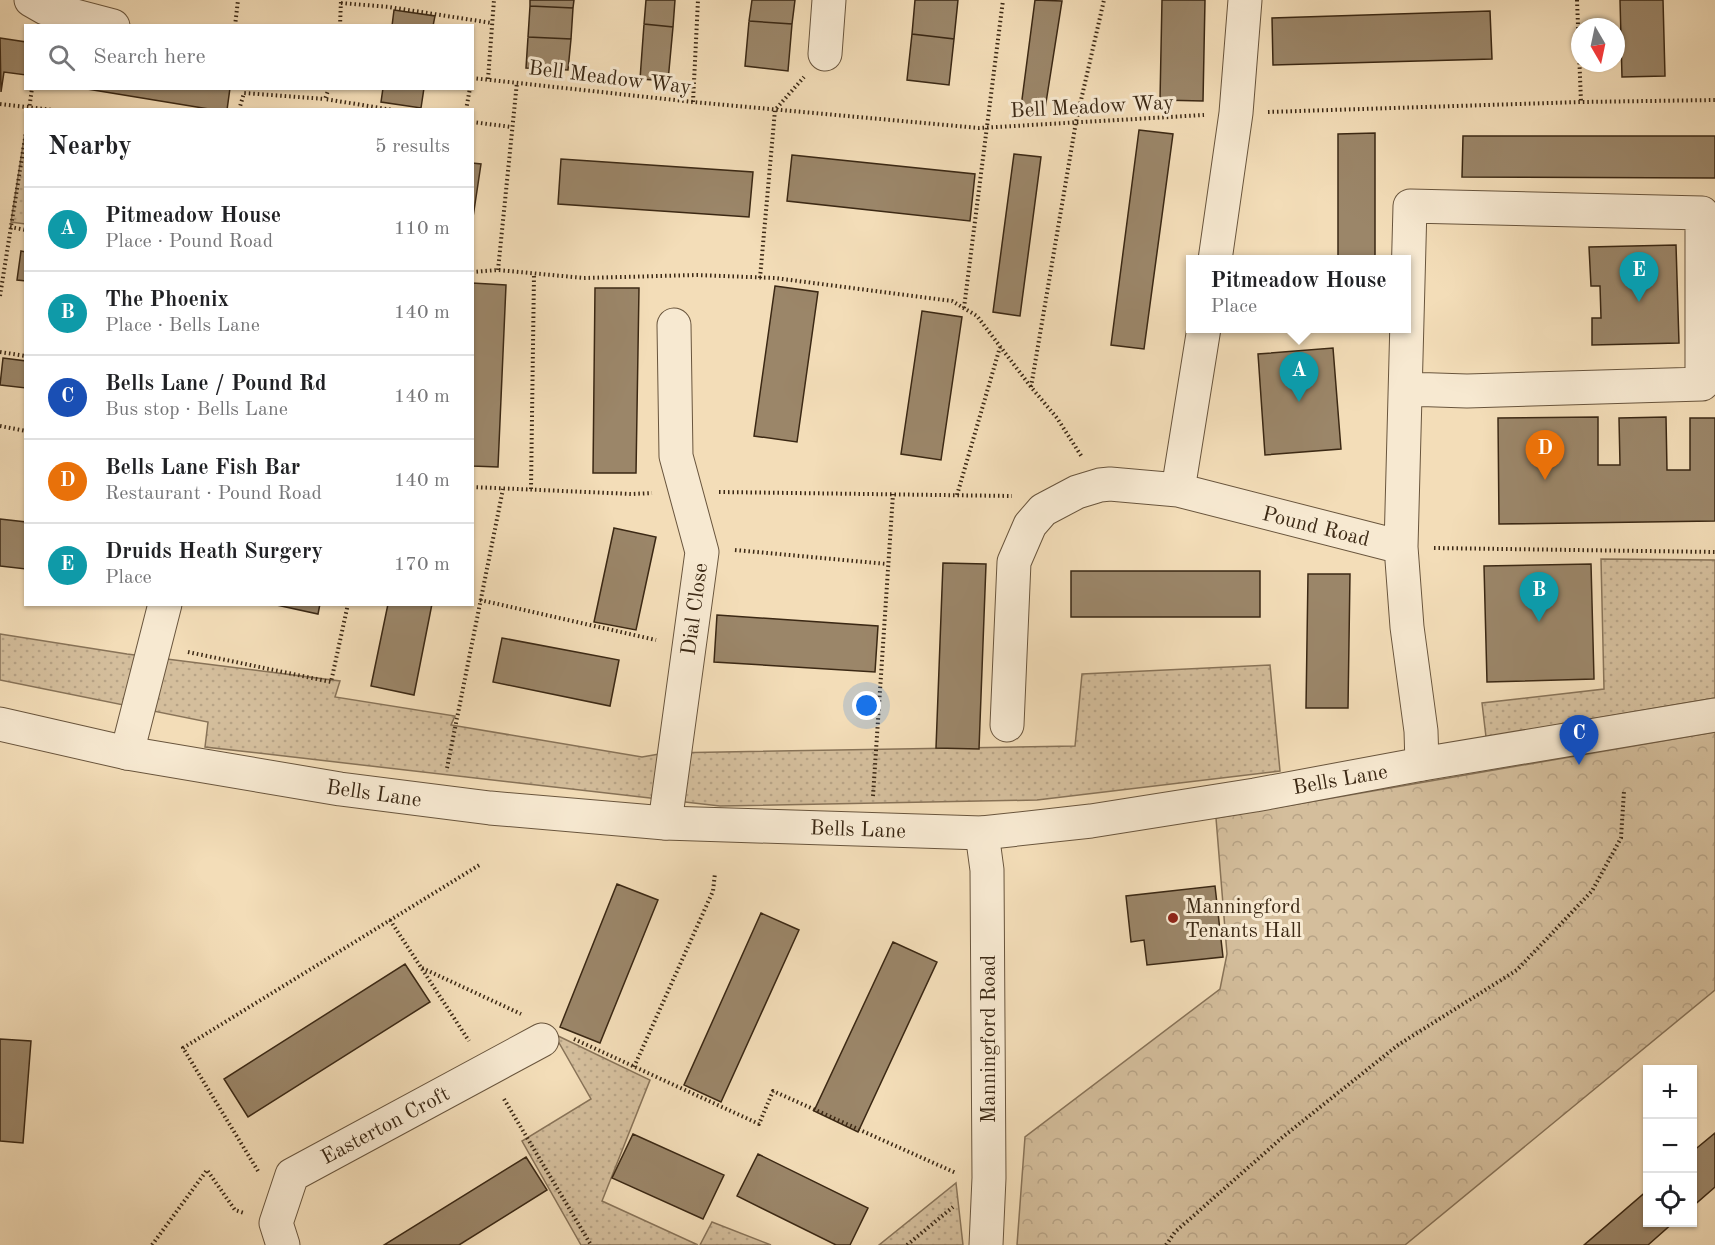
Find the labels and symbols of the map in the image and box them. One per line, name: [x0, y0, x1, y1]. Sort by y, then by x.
north arrow: [1571, 18, 1625, 72]
street label: Bell Meadow Way: [527, 58, 693, 99]
street label: Bell Meadow Way: [1010, 93, 1175, 122]
pin: E: [1620, 252, 1658, 302]
pin: A: [1280, 352, 1318, 402]
pin: D: [1526, 430, 1564, 480]
street label: Pound Road: [1260, 504, 1371, 551]
street label: Dial Close: [679, 562, 712, 657]
pin: B: [1520, 572, 1558, 622]
your location: [852, 691, 881, 720]
pin: C: [1560, 716, 1598, 765]
street label: Bells Lane: [1291, 762, 1389, 799]
street label: Bells Lane: [325, 777, 423, 812]
street label: Bells Lane: [810, 818, 906, 843]
place label: Manningford Tenants Hall: [1185, 897, 1302, 942]
marker: Manningford Tenants Hall: [1166, 911, 1180, 925]
street label: Manningford Road: [979, 955, 1000, 1123]
street label: Easterton Croft: [318, 1084, 453, 1169]

